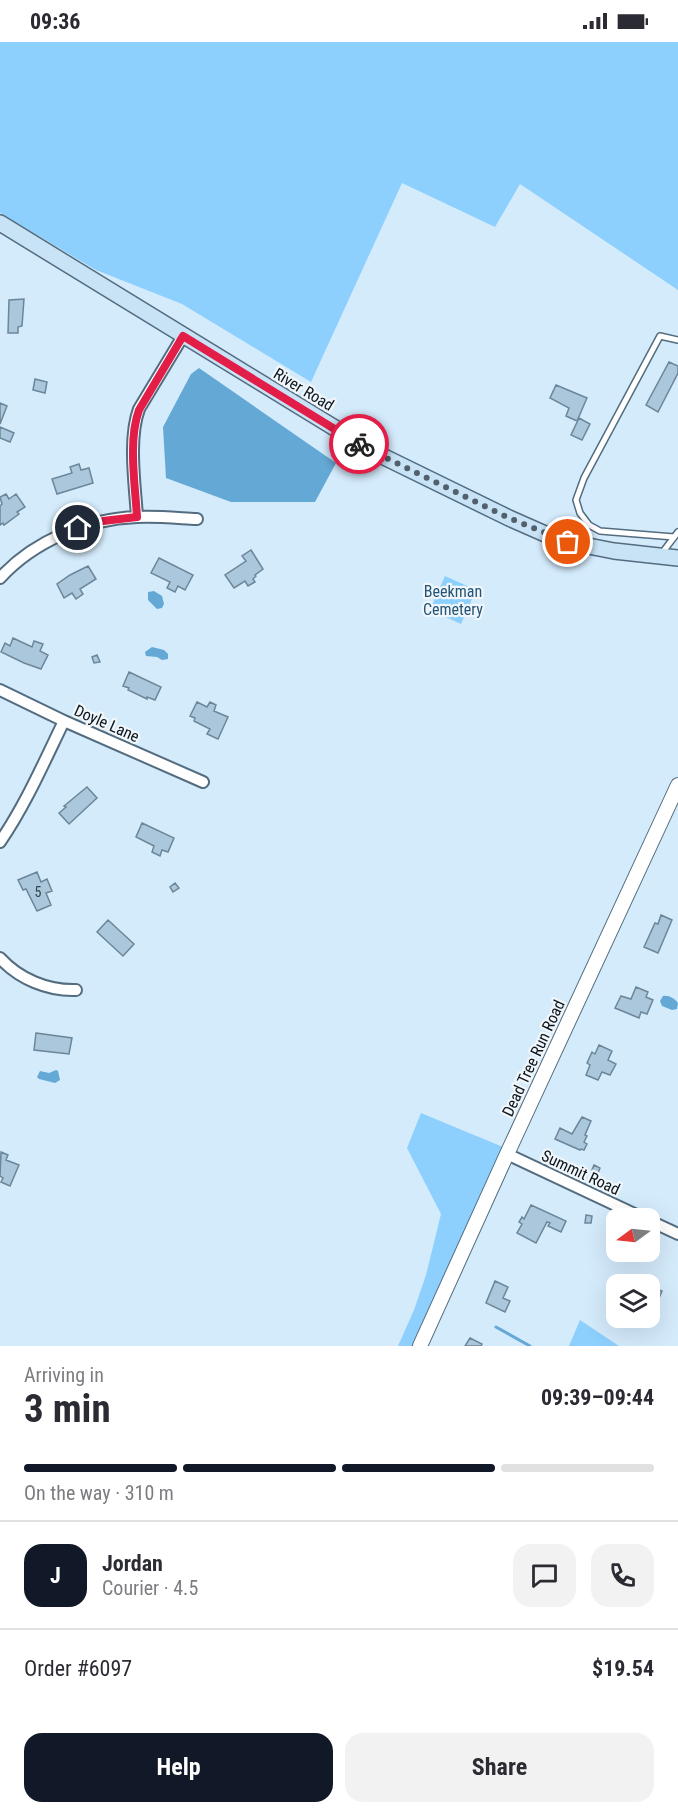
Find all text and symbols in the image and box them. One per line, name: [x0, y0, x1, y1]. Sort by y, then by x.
text: 09:36: [30, 9, 81, 34]
street label: River Road: [270, 364, 337, 415]
courier: [329, 414, 389, 474]
icon: bike: [343, 428, 376, 461]
pin: [52, 502, 103, 553]
icon: home: [61, 511, 94, 544]
pin: [542, 516, 593, 567]
icon: bag: [551, 525, 584, 558]
park label: Beekman Cemetery: [423, 582, 483, 619]
street label: Doyle Lane: [71, 701, 142, 746]
house number: 5: [35, 884, 42, 900]
street label: Dead Tree Run Road: [498, 997, 569, 1120]
street label: Summit Road: [539, 1146, 623, 1199]
north arrow: [606, 1208, 660, 1262]
map controls: [606, 1208, 660, 1328]
button: layers: [606, 1274, 660, 1328]
text: Arriving in: [24, 1363, 104, 1387]
text: 09:39–09:44: [541, 1385, 654, 1410]
text: 3 min: [24, 1386, 111, 1432]
text: On the way · 310 m: [24, 1481, 174, 1505]
button: chat: [513, 1544, 576, 1607]
button: phone: [591, 1544, 654, 1607]
text: Jordan: [102, 1551, 163, 1576]
text: J: [50, 1563, 61, 1588]
text: Courier · 4.5: [102, 1576, 198, 1600]
text: Order #6097: [24, 1656, 132, 1681]
text: $19.54: [592, 1656, 654, 1681]
button: Help: [24, 1733, 333, 1802]
button: Share: [345, 1733, 654, 1802]

